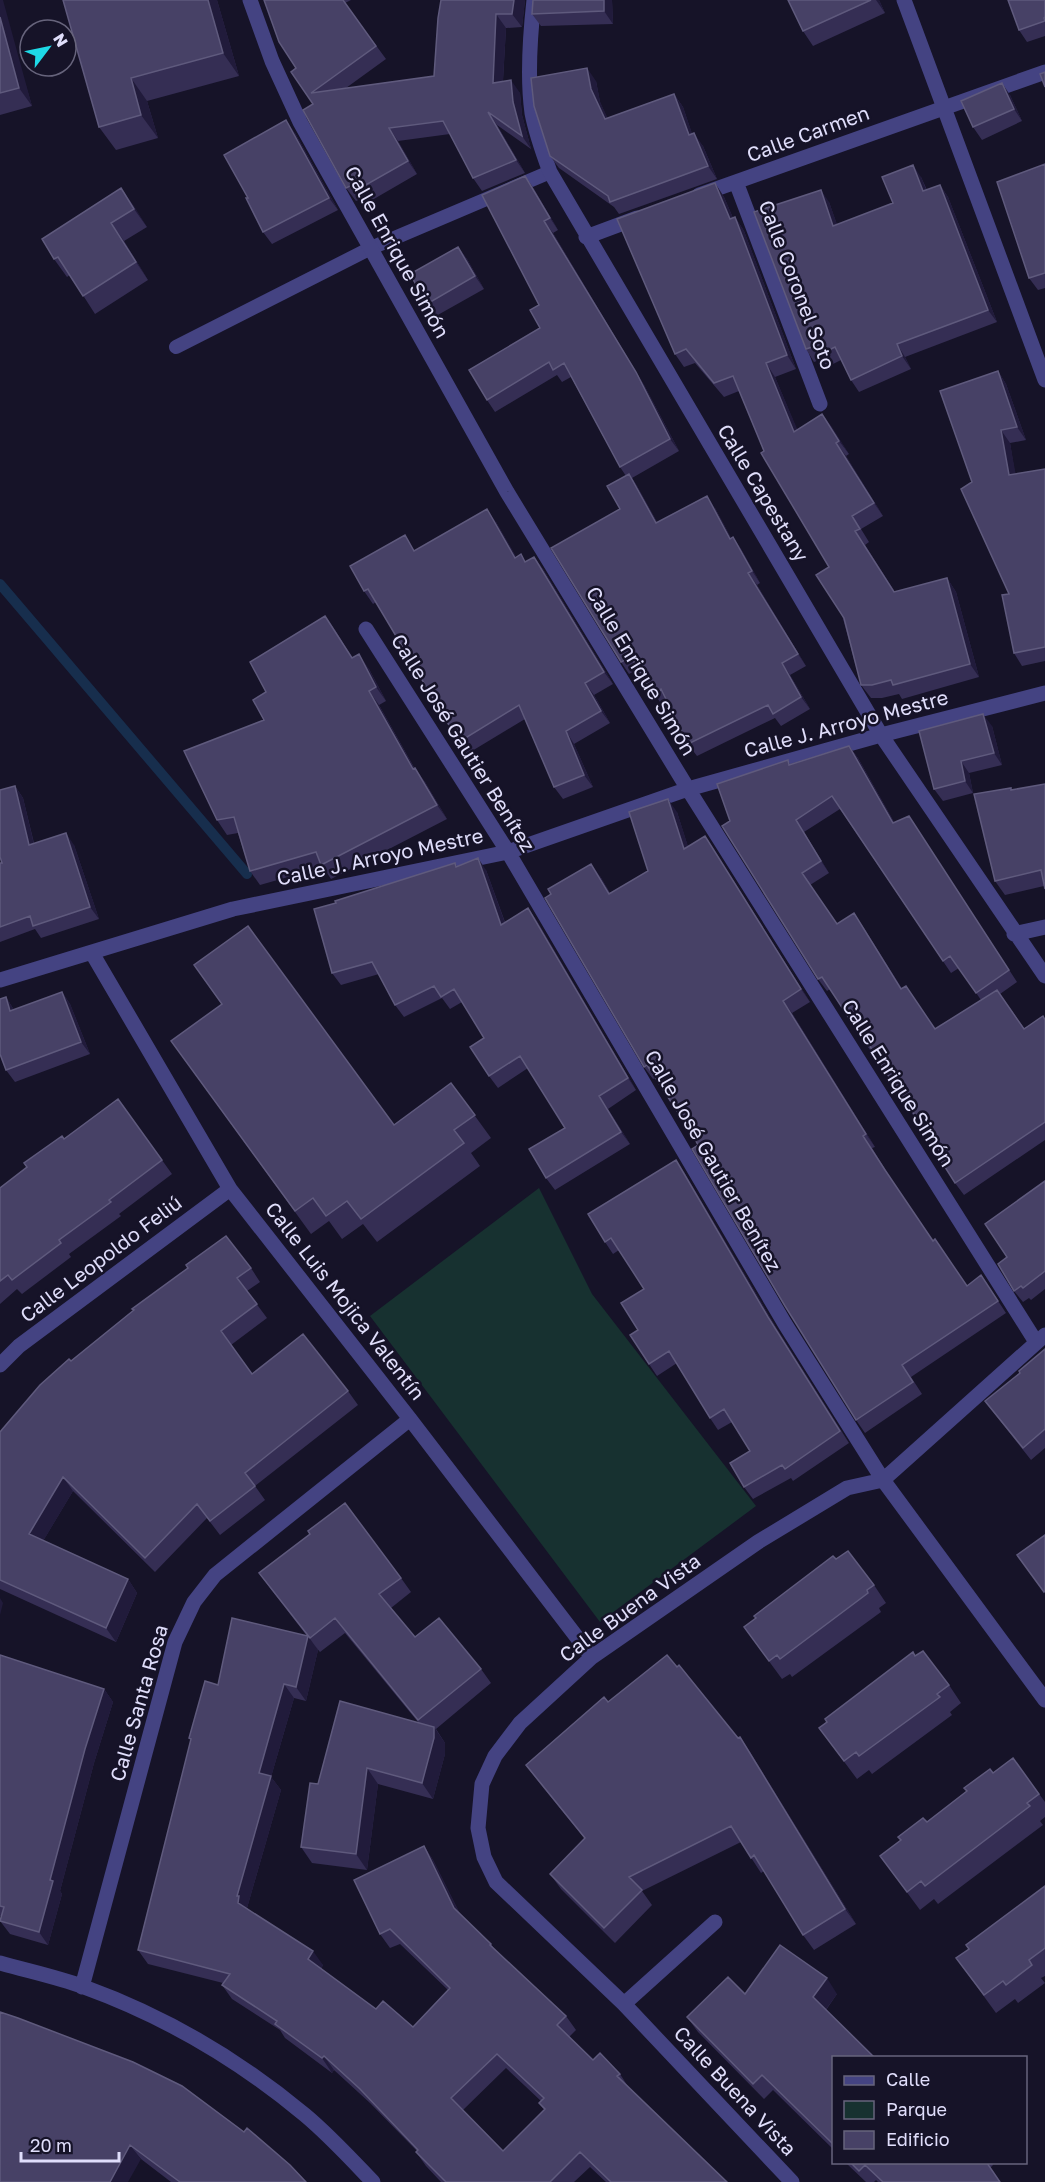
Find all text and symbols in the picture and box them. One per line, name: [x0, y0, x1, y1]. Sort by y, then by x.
north arrow: [18, 18, 78, 78]
text: N: [49, 30, 72, 51]
street label: Calle Carmen: [743, 100, 872, 166]
street label: Calle Enrique Simón: [341, 161, 455, 342]
street label: Calle Coronel Soto: [755, 197, 841, 373]
street label: Calle Capestany: [713, 419, 814, 565]
street label: Calle Enrique Simón: [582, 582, 702, 759]
street label: Calle José Gautier Benítez: [387, 629, 541, 856]
street label: Calle J. Arroyo Mestre: [741, 684, 950, 762]
street label: Calle J. Arroyo Mestre: [274, 822, 485, 890]
street label: Calle Enrique Simón: [838, 994, 960, 1171]
street label: Calle José Gautier Benítez: [640, 1045, 787, 1276]
street label: Calle Leopoldo Feliú: [15, 1190, 186, 1327]
street label: Calle Luis Mojica Valentín: [261, 1197, 430, 1404]
street label: Calle Buena Vista: [554, 1548, 705, 1666]
street label: Calle Santa Rosa: [104, 1622, 172, 1784]
street label: Calle Buena Vista: [670, 2021, 802, 2160]
legend: [832, 2056, 1027, 2164]
text: Calle: [886, 2068, 930, 2090]
text: Parque: [886, 2098, 947, 2120]
scale bar: [21, 2125, 118, 2163]
text: Edificio: [886, 2128, 950, 2150]
text: 20 m: [30, 2134, 72, 2156]

